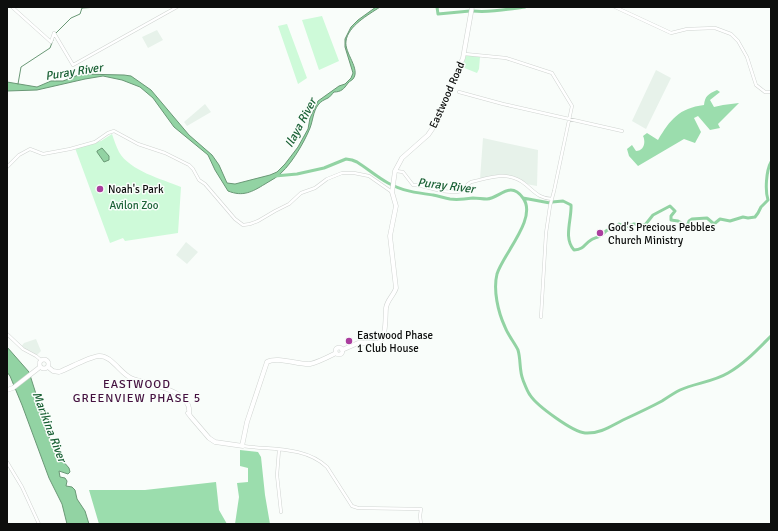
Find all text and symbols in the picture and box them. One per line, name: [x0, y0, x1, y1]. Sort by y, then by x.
water label: Puray River: [44, 60, 105, 84]
street label: Eastwood Road: [427, 60, 468, 130]
water label: Ilaya River: [282, 95, 321, 150]
water label: Puray River: [416, 175, 477, 197]
place label: Noah's Park: [108, 183, 164, 196]
marker: Noah's Park: [95, 184, 105, 194]
park label: Avilon Zoo: [110, 199, 159, 212]
place label: God's Precious Pebbles Church Ministry: [608, 221, 715, 247]
marker: God's Precious Pebbles Church Ministry: [595, 228, 605, 238]
place label: Eastwood Phase 1 Club House: [357, 329, 433, 355]
marker: Eastwood Phase 1 Club House: [344, 336, 354, 346]
district label: EASTWOOD GREENVIEW PHASE 5: [73, 377, 201, 406]
water label: Marikina River: [29, 390, 70, 466]

